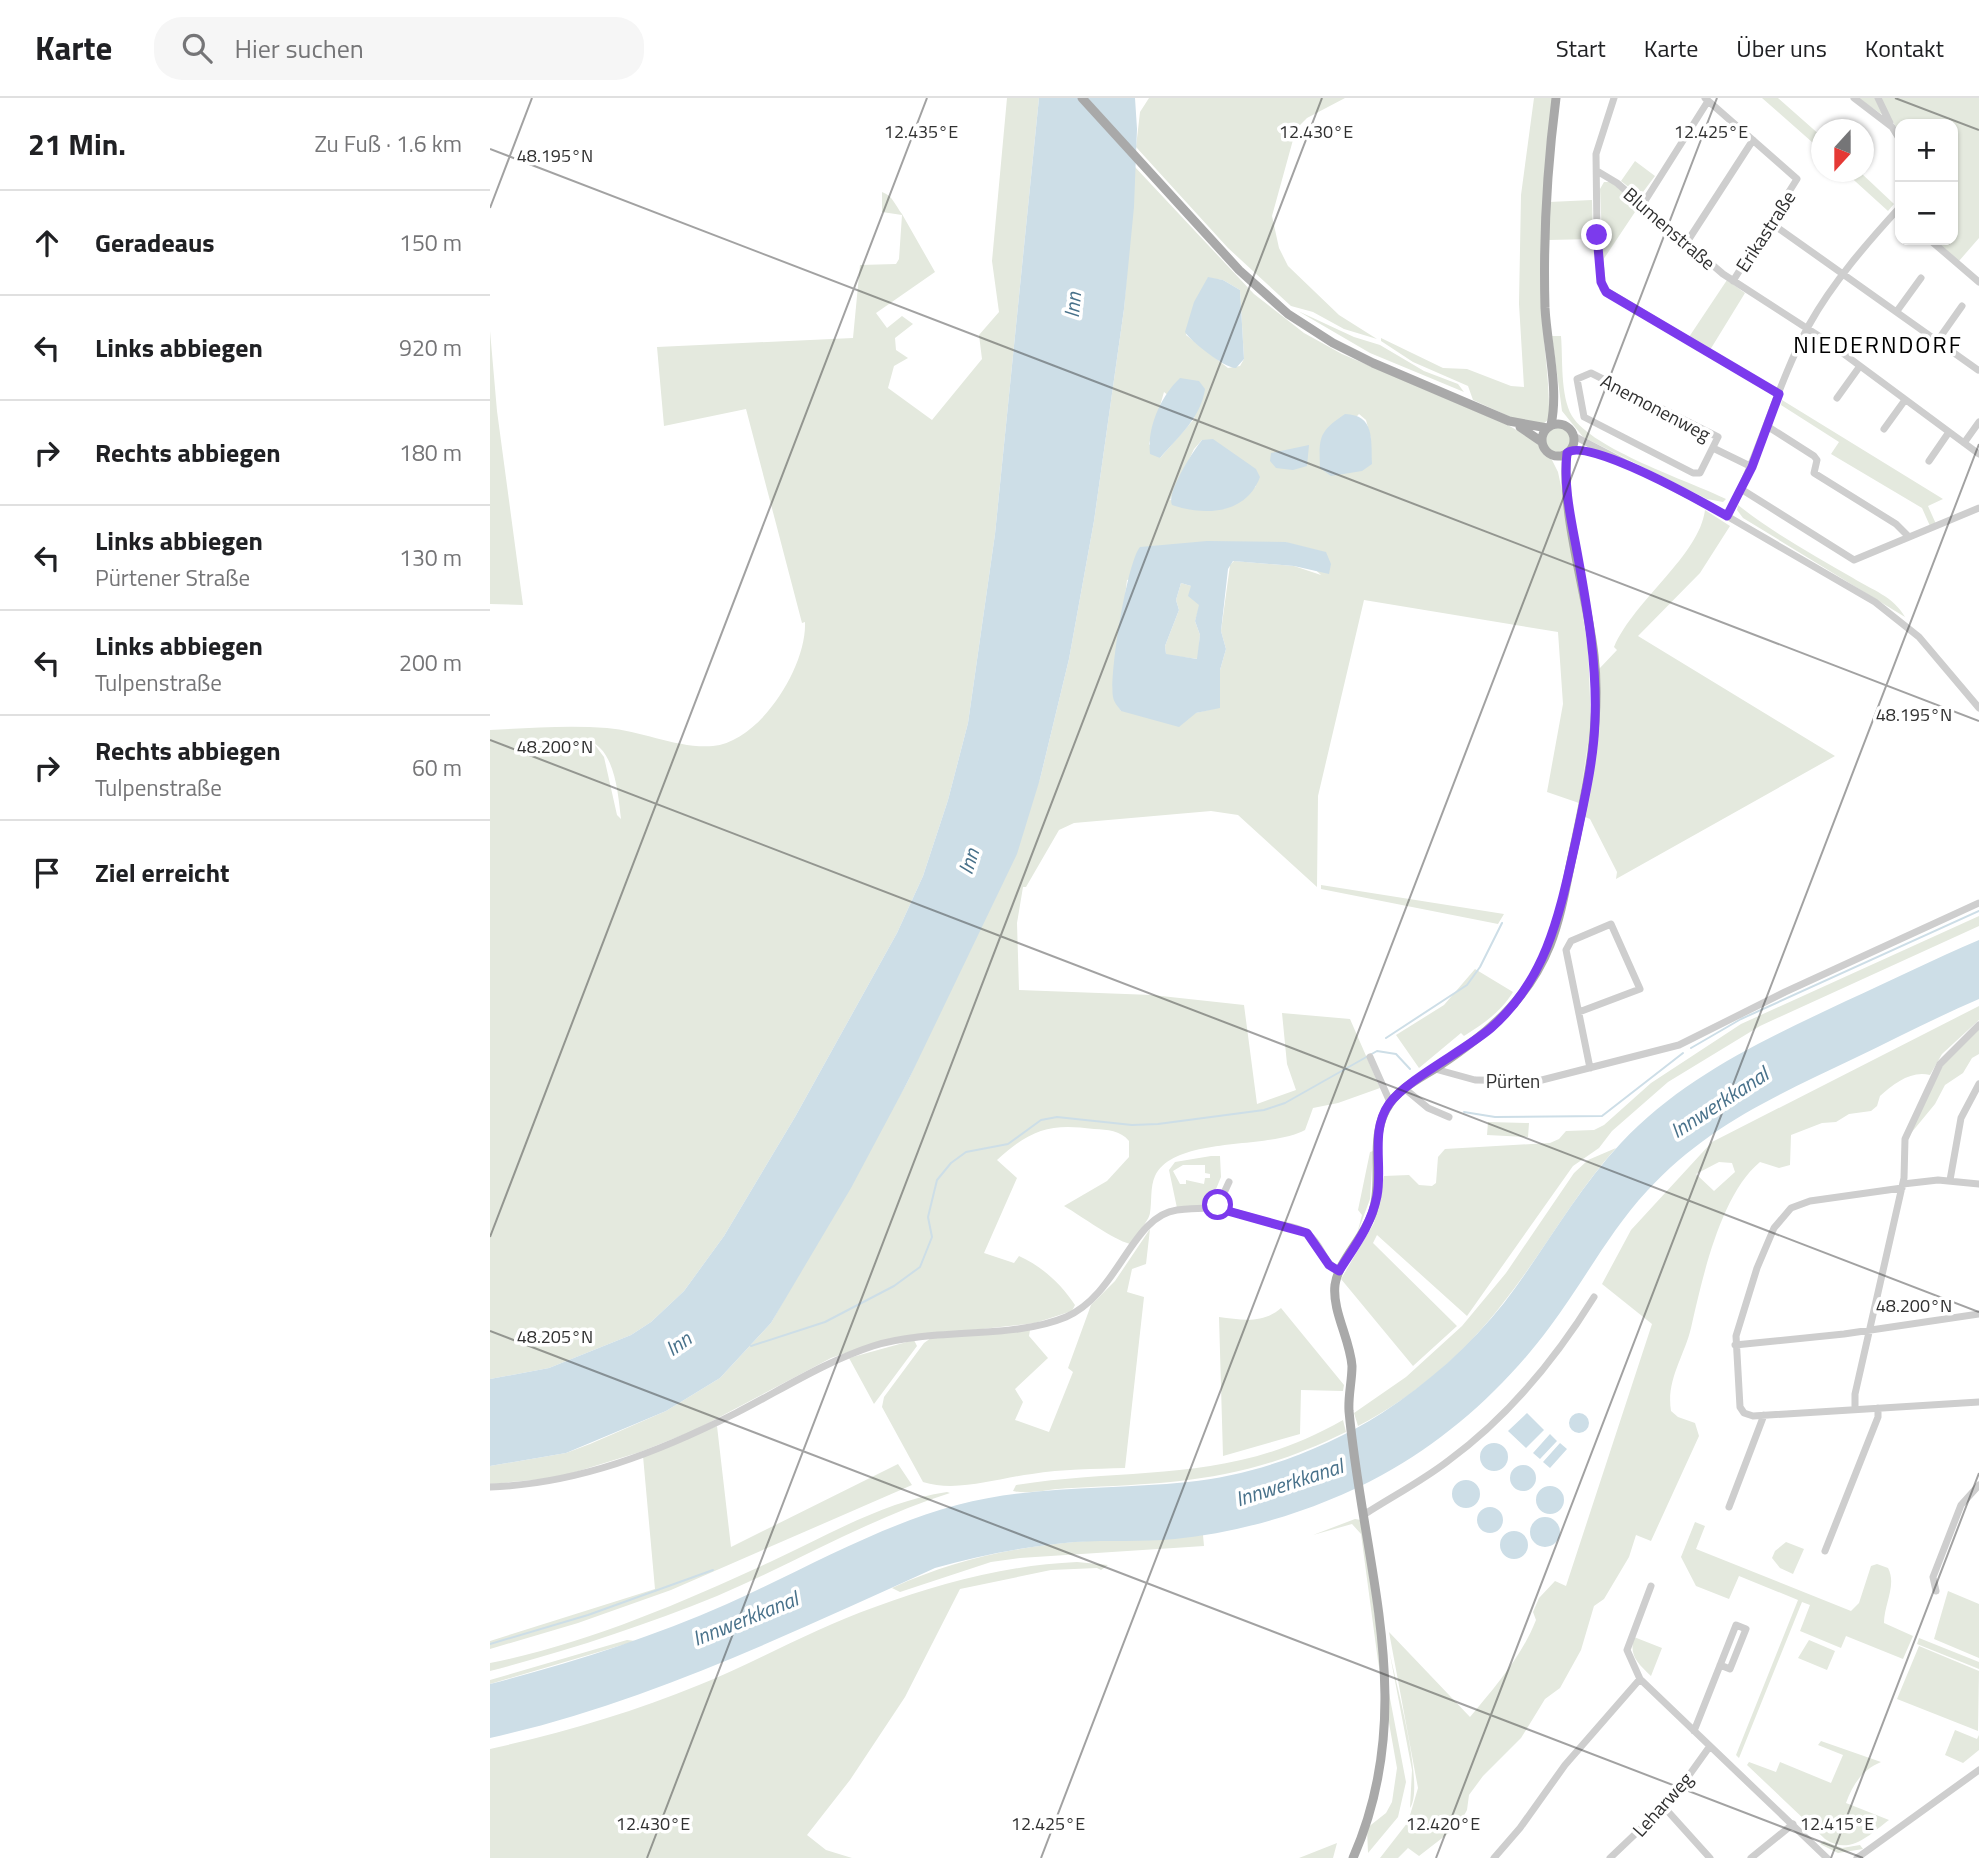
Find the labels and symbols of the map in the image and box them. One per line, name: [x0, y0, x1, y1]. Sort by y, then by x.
text: 12.435°E: [884, 118, 958, 145]
text: 12.430°E: [1279, 118, 1353, 145]
text: 12.425°E: [1674, 118, 1748, 145]
north arrow: [1811, 119, 1874, 182]
text: 48.195°N: [517, 142, 593, 169]
street label: Blumenstraße: [1617, 180, 1723, 276]
street label: Erikastraße: [1728, 185, 1802, 277]
route end: [1581, 219, 1612, 250]
water label: Inn: [1055, 290, 1089, 319]
district label: NIEDERNDORF: [1793, 327, 1963, 362]
street label: Anemonenweg: [1596, 366, 1716, 448]
text: 48.195°N: [1876, 701, 1952, 728]
text: 48.200°N: [517, 733, 593, 760]
water label: Inn: [949, 843, 987, 878]
water label: Innwerkkanal: [1664, 1057, 1777, 1146]
street label: Pürten: [1486, 1066, 1540, 1095]
route start: [1202, 1189, 1233, 1220]
text: 48.200°N: [1876, 1292, 1952, 1319]
water label: Inn: [658, 1322, 698, 1364]
text: 48.205°N: [517, 1323, 593, 1350]
water label: Innwerkkanal: [1231, 1449, 1349, 1514]
water label: Innwerkkanal: [687, 1581, 805, 1654]
street label: Leharweg: [1625, 1765, 1699, 1843]
text: 12.430°E: [616, 1810, 690, 1837]
text: 12.425°E: [1011, 1810, 1085, 1837]
text: 12.420°E: [1406, 1810, 1480, 1837]
text: 12.415°E: [1800, 1810, 1874, 1837]

